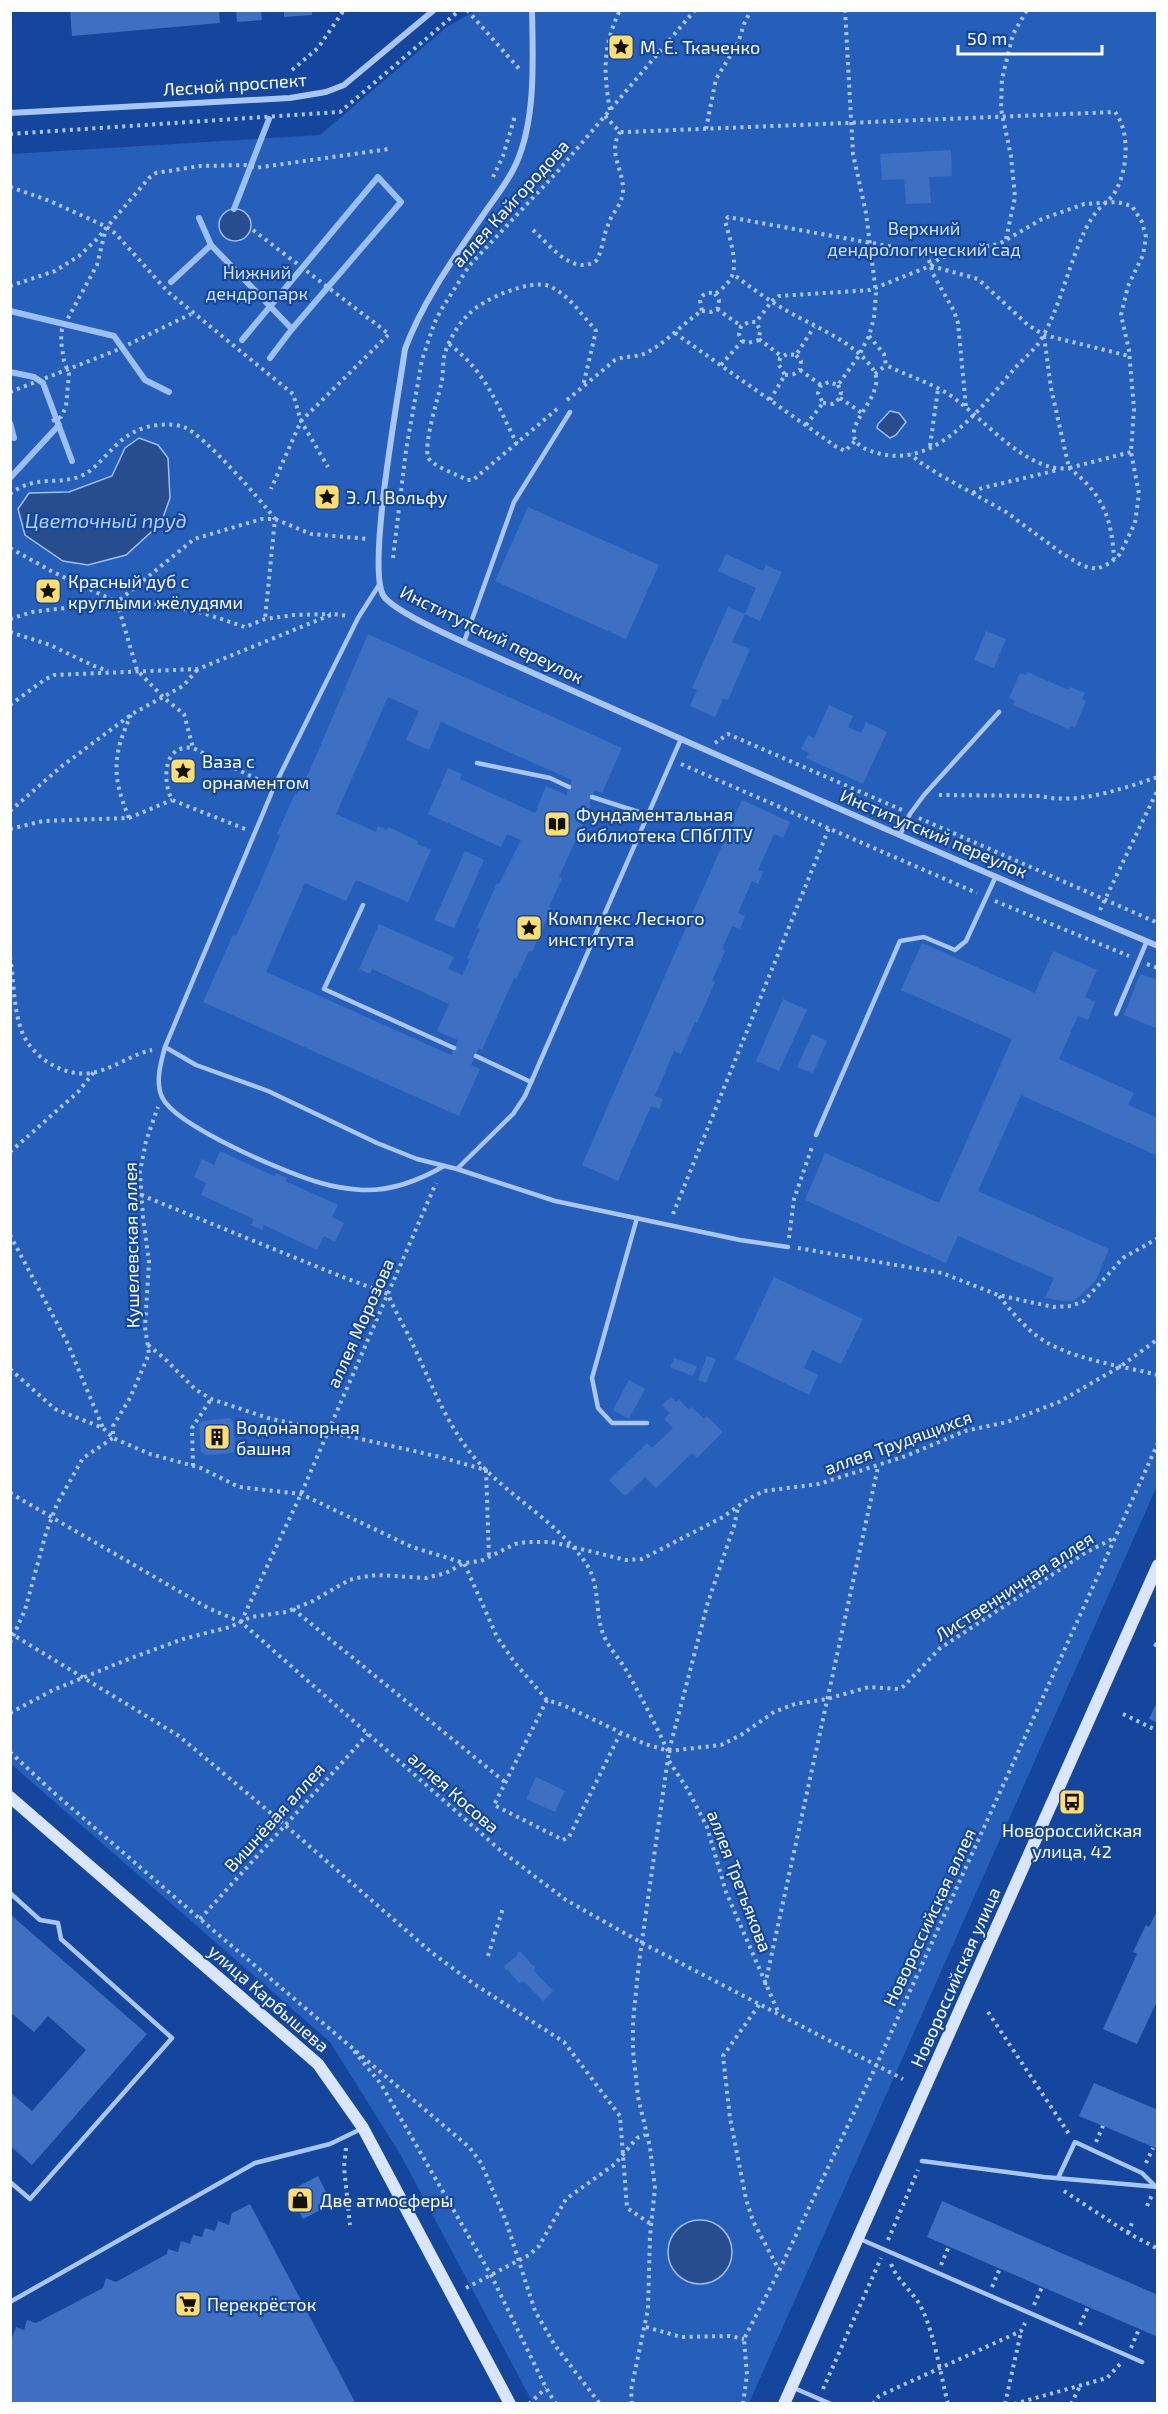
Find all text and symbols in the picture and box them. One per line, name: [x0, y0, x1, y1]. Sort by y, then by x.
scale bar: [958, 18, 1102, 56]
text: 50 m: [967, 27, 1007, 49]
place icon: М. Е. Ткаченко: [606, 32, 636, 62]
place label: М. Е. Ткаченко: [640, 36, 760, 58]
street label: Лесной проспект: [162, 68, 308, 100]
street label: аллея Кайгородова: [447, 134, 573, 272]
park label: Верхний дендрологический сад: [827, 217, 1021, 260]
park label: Нижний дендропарк: [206, 261, 309, 304]
place icon: Э. Л. Вольфу: [312, 482, 342, 512]
place label: Э. Л. Вольфу: [346, 486, 448, 508]
water label: Цветочный пруд: [25, 508, 187, 532]
place label: Красный дуб с круглыми жёлудями: [68, 570, 243, 613]
place icon: Красный дуб с круглыми жёлудями: [33, 576, 63, 606]
street label: Институтский переулок: [397, 580, 588, 688]
place label: Ваза с орнаментом: [202, 750, 309, 793]
place icon: Ваза с орнаментом: [168, 756, 198, 786]
street label: Институтский переулок: [837, 784, 1031, 883]
place label: Фундаментальная библиотека СПбГЛТУ: [576, 803, 753, 846]
library icon: Фундаментальная библиотека СПбГЛТУ: [542, 809, 572, 839]
place label: Комплекс Лесного института: [548, 907, 705, 950]
place icon: Комплекс Лесного института: [514, 913, 544, 943]
street label: Кушелевская аллея: [119, 1162, 143, 1328]
street label: аллея Морозова: [322, 1255, 398, 1391]
street label: аллея Трудящихся: [821, 1405, 975, 1479]
place label: Водонапорная башня: [236, 1416, 360, 1459]
building icon: Водонапорная башня: [202, 1422, 232, 1452]
street label: Лиственничная аллея: [931, 1527, 1097, 1645]
street label: аллея Косова: [404, 1746, 504, 1838]
street label: Вишнёвая аллея: [219, 1758, 329, 1876]
bus stop icon: Новороссийская улица, 42: [1057, 1787, 1087, 1817]
street label: аллея Третьякова: [703, 1807, 777, 1955]
place label: Новороссийская улица, 42: [1002, 1819, 1142, 1862]
street label: Новороссийская аллея: [878, 1824, 980, 2010]
street label: Новороссийская улица: [905, 1884, 1005, 2070]
street label: улица Карбышева: [204, 1940, 334, 2056]
shop icon: Две атмосферы: [285, 2185, 315, 2215]
place label: Две атмосферы: [320, 2189, 454, 2211]
supermarket icon: Перекрёсток: [173, 2289, 203, 2319]
place label: Перекрёсток: [207, 2293, 317, 2315]

